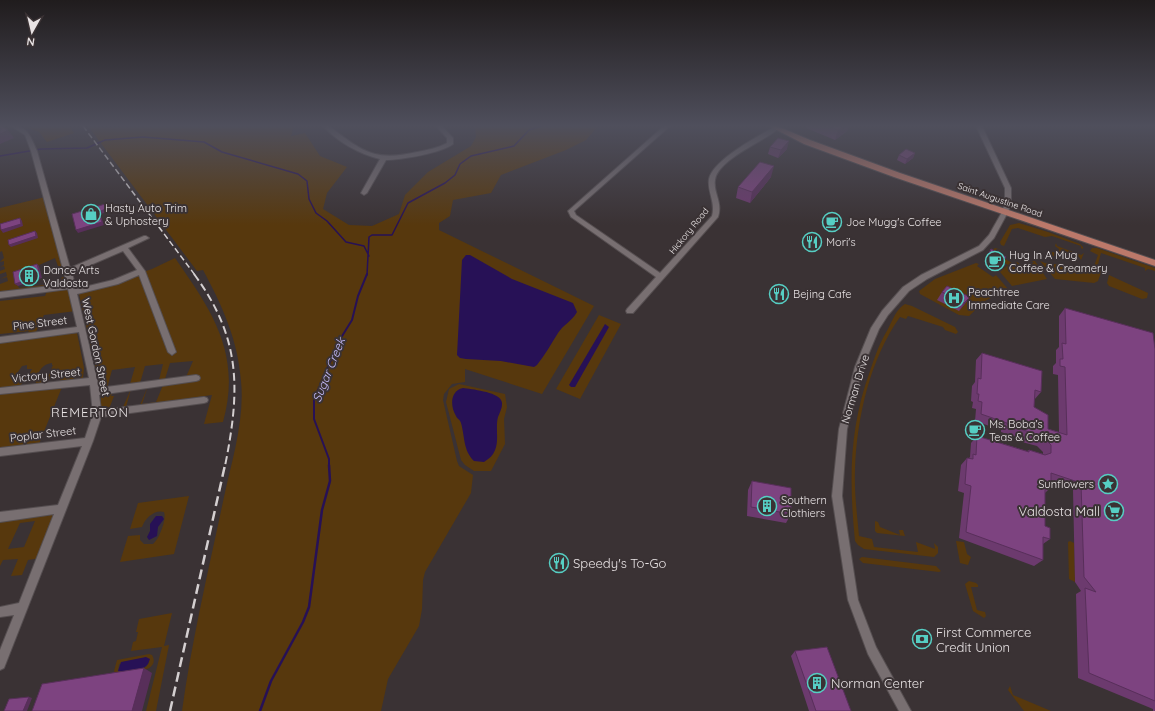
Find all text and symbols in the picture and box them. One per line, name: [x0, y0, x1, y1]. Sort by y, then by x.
north arrow: [12, 12, 52, 52]
text: N: [26, 34, 36, 49]
street label: Saint Augustine Road: [956, 180, 1044, 219]
place label: Hasty Auto Trim & Uphostery: [105, 201, 187, 228]
shop icon: Hasty Auto Trim & Uphostery: [80, 203, 102, 225]
street label: Hickory Road: [667, 205, 711, 256]
cafe icon: Joe Mugg's Coffee: [821, 211, 843, 233]
place label: Joe Mugg's Coffee: [846, 215, 942, 229]
restaurant icon: Mori's: [801, 231, 823, 253]
place label: Mori's: [826, 235, 856, 249]
place label: Hug In A Mug Coffee & Creamery: [1009, 248, 1107, 275]
cafe icon: Hug In A Mug Coffee & Creamery: [984, 250, 1006, 272]
place label: Dance Arts Valdosta: [43, 263, 99, 290]
building icon: Dance Arts Valdosta: [18, 265, 40, 287]
restaurant icon: Bejing Cafe: [768, 283, 790, 305]
place label: Peachtree Immediate Care: [968, 285, 1050, 312]
place label: Bejing Cafe: [793, 287, 852, 301]
hospital icon: Peachtree Immediate Care: [943, 287, 965, 309]
street label: West Gordon Street: [79, 297, 113, 397]
street label: Pine Street: [12, 313, 68, 333]
water label: Sugar Creek: [309, 334, 349, 404]
street label: Norman Drive: [838, 353, 872, 425]
street label: Victory Street: [11, 364, 81, 386]
district label: REMERTON: [51, 404, 129, 420]
place label: Ms. Boba’s Teas & Coffee: [989, 417, 1060, 444]
cafe icon: Ms. Boba’s Teas & Coffee: [964, 419, 986, 441]
street label: Poplar Street: [9, 423, 77, 445]
place icon: Sunflowers: [1097, 473, 1119, 495]
place label: Sunflowers: [1038, 477, 1094, 491]
place label: Southern Clothiers: [781, 493, 827, 520]
building icon: Southern Clothiers: [756, 495, 778, 517]
supermarket icon: Valdosta Mall: [1103, 500, 1125, 522]
place label: Valdosta Mall: [1019, 503, 1100, 519]
restaurant icon: Speedy's To-Go: [548, 552, 570, 574]
place label: Speedy's To-Go: [573, 555, 667, 571]
place label: First Commerce Credit Union: [936, 624, 1031, 655]
bank icon: First Commerce Credit Union: [911, 628, 933, 650]
building icon: Norman Center: [806, 672, 828, 694]
place label: Norman Center: [831, 675, 924, 691]

